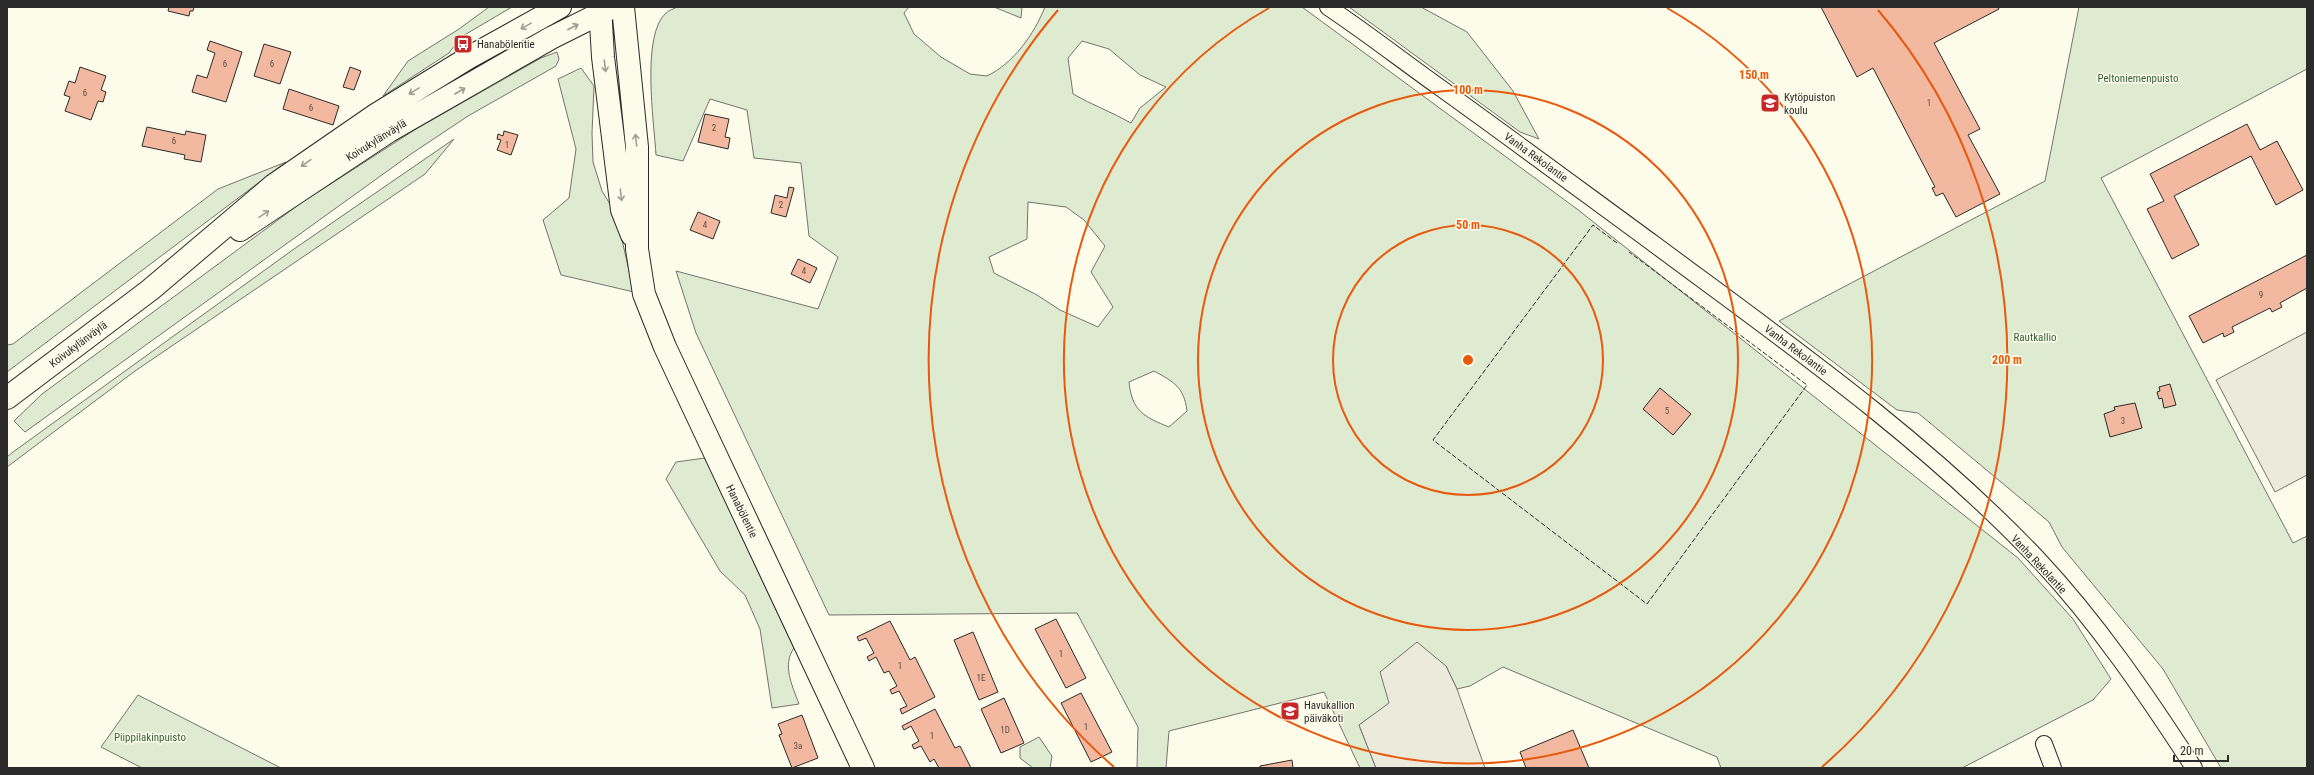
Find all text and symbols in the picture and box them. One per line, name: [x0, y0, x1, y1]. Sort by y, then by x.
one-way arrow: [520, 22, 532, 30]
one-way arrow: [567, 23, 579, 30]
bus stop icon: Hanabölentie: [452, 33, 474, 55]
place label: Hanabölentie: [477, 38, 535, 51]
house number: 6: [223, 59, 227, 69]
house number: 6: [270, 59, 274, 69]
one-way arrow: [601, 59, 609, 72]
text: 150 m: [1739, 68, 1769, 82]
park label: Peltoniemenpuisto: [2097, 72, 2179, 85]
text: 100 m: [1453, 83, 1483, 97]
one-way arrow: [454, 86, 466, 94]
house number: 6: [83, 88, 87, 98]
one-way arrow: [408, 88, 420, 96]
place label: Kytöpuiston koulu: [1784, 91, 1835, 117]
school or university icon: Kytöpuiston koulu: [1759, 92, 1781, 114]
house number: 1: [1927, 98, 1931, 108]
house number: 6: [309, 103, 313, 113]
street label: Koivukylänväylä: [344, 117, 409, 164]
house number: 2: [712, 123, 717, 133]
street label: Vanha Rekolantie: [1501, 130, 1570, 185]
one-way arrow: [633, 134, 640, 147]
house number: 6: [172, 136, 176, 146]
house number: 1: [505, 140, 509, 150]
one-way arrow: [300, 159, 311, 167]
one-way arrow: [617, 188, 625, 201]
house number: 2: [779, 200, 784, 210]
one-way arrow: [258, 210, 269, 218]
text: 50 m: [1456, 218, 1480, 232]
house number: 4: [703, 220, 708, 230]
house number: 4: [802, 266, 807, 276]
house number: 9: [2259, 290, 2263, 300]
street label: Koivukylänväylä: [47, 319, 110, 370]
street label: Vanha Rekolantie: [1762, 323, 1830, 378]
park label: Rautkallio: [2013, 331, 2057, 344]
centre of rings: [1461, 353, 1475, 367]
text: 200 m: [1992, 353, 2022, 367]
house number: 5: [1665, 406, 1670, 416]
house number: 3: [2121, 416, 2125, 426]
street label: Hanabölentie: [723, 482, 760, 540]
street label: Vanha Rekolantie: [2008, 532, 2069, 596]
house number: 1: [1059, 649, 1063, 659]
house number: 1: [898, 661, 902, 671]
house number: 1E: [977, 673, 986, 683]
place label: Havukallion päiväkoti: [1304, 699, 1355, 725]
school or university icon: Havukallion päiväkoti: [1279, 700, 1301, 722]
house number: 1: [1084, 722, 1088, 732]
house number: 1D: [1000, 725, 1010, 735]
park label: Piippilakinpuisto: [114, 731, 187, 744]
house number: 1: [930, 731, 934, 741]
scale bar: [2174, 737, 2228, 763]
house number: 3a: [794, 741, 802, 751]
text: 20 m: [2180, 744, 2204, 758]

